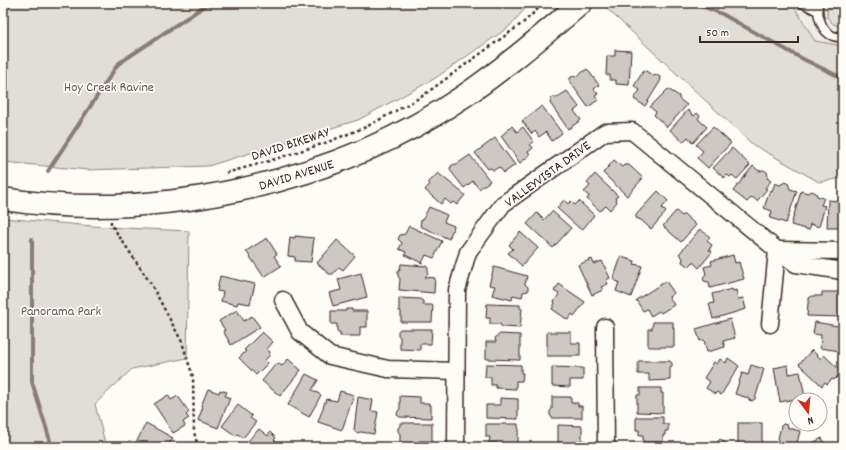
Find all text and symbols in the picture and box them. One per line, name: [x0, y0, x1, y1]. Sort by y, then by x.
scale bar: [700, 18, 798, 44]
text: 50 m: [706, 25, 729, 42]
park label: Hoy Creek Ravine: [64, 78, 154, 98]
street label: DAVID BIKEWAY: [249, 123, 333, 167]
street label: VALLEYVISTA DRIVE: [501, 136, 596, 213]
street label: DAVID AVENUE: [257, 155, 337, 197]
park label: Panorama Park: [21, 302, 102, 322]
north arrow: [788, 392, 828, 432]
text: N: [805, 411, 815, 428]

